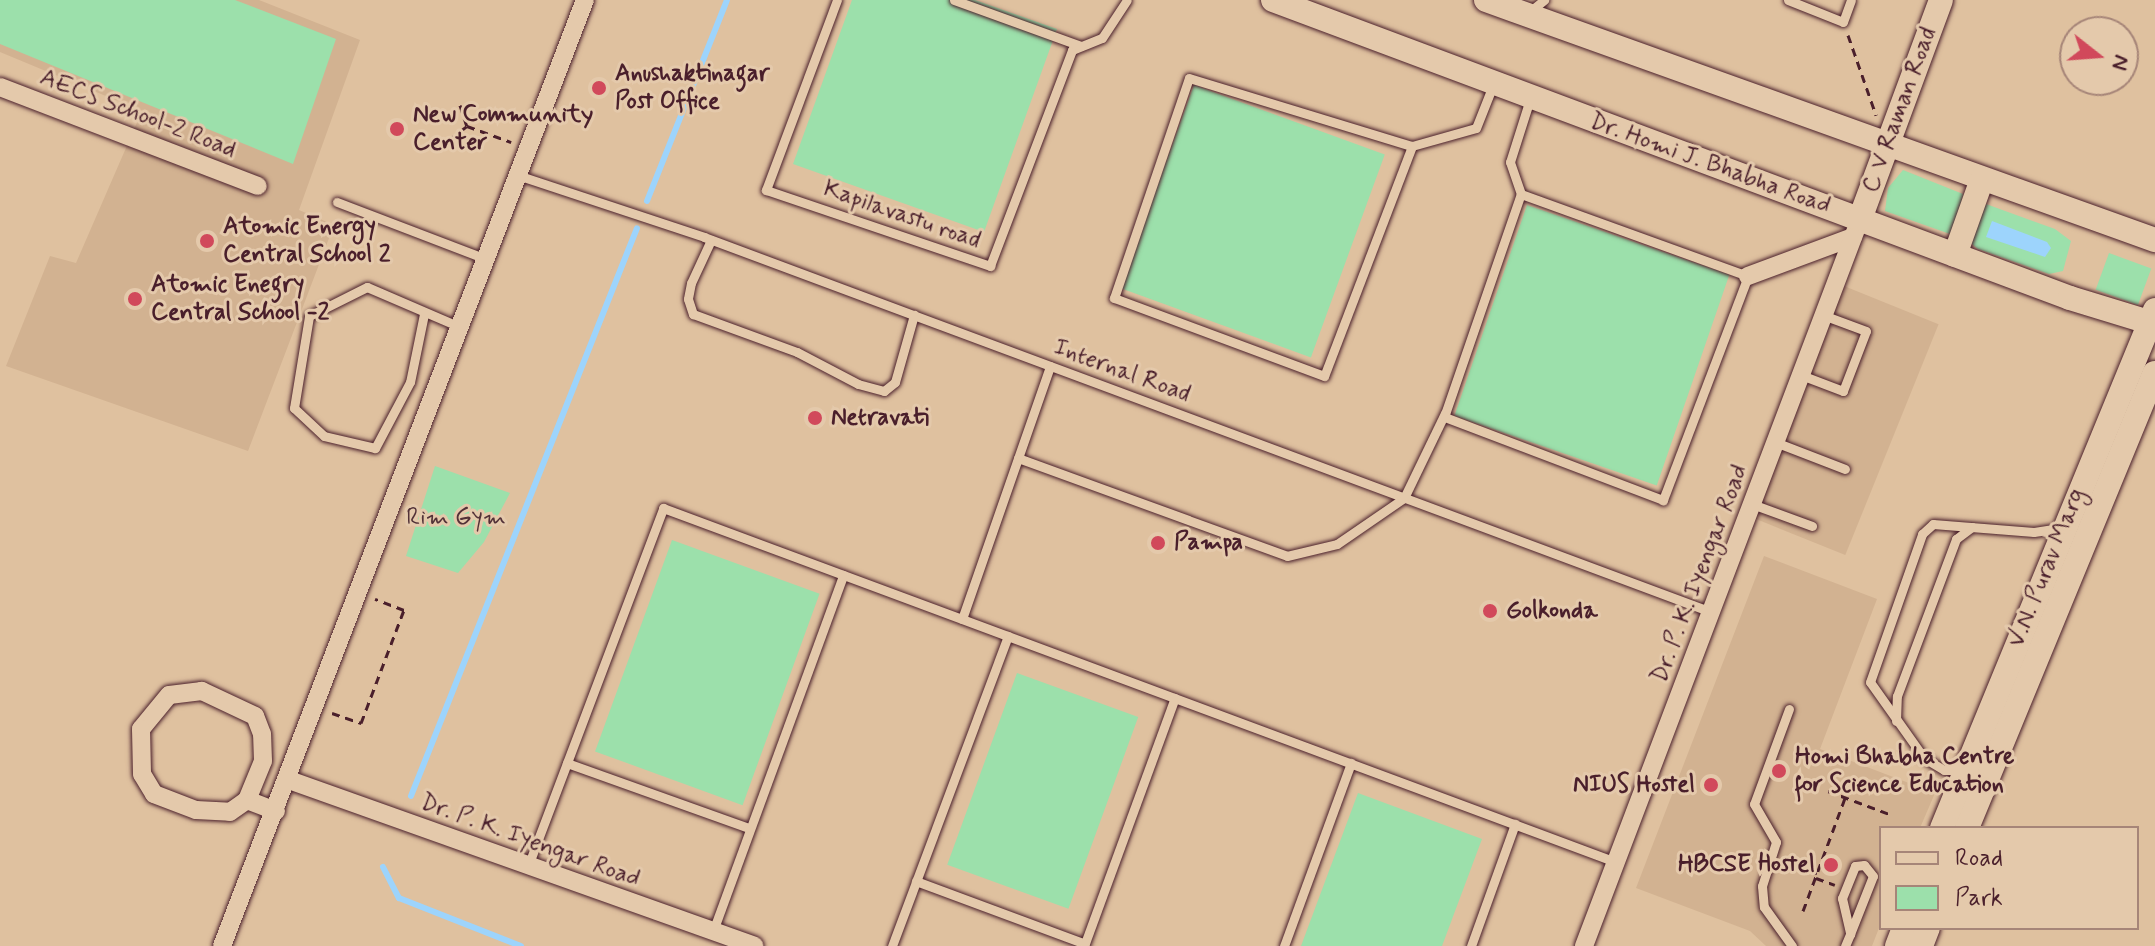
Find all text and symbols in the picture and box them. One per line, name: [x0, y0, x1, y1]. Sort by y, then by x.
north arrow: [2059, 16, 2139, 96]
street label: C V Raman Road: [1856, 21, 1944, 199]
text: N: [2105, 51, 2136, 74]
place label: Anushaktinagar Post Office: [615, 60, 770, 116]
street label: AECS School-2 Road: [36, 63, 240, 165]
marker: Anushaktinagar Post Office: [590, 79, 608, 97]
place label: New Community Center: [413, 101, 585, 157]
street label: Dr. Homi J. Bhabha Road: [1585, 107, 1835, 221]
marker: New Community Center: [388, 120, 406, 138]
street label: Kapilavastu road: [820, 175, 984, 255]
place label: Atomic Energy Central School 2: [223, 213, 390, 269]
marker: Atomic Energy Central School 2: [198, 232, 216, 250]
place label: Atomic Enegry Central School -2: [151, 271, 329, 327]
marker: Atomic Enegry Central School -2: [126, 290, 144, 308]
street label: Internal Road: [1050, 333, 1194, 409]
place label: Netravati: [831, 404, 929, 432]
marker: Netravati: [806, 409, 824, 427]
street label: Dr. P. K. Iyengar Road: [1645, 461, 1755, 687]
street label: V.N. Purav Marg: [2002, 485, 2092, 651]
park label: Rim Gym: [405, 504, 507, 532]
place label: Pampa: [1174, 529, 1243, 557]
marker: Pampa: [1149, 534, 1167, 552]
place label: Golkonda: [1506, 597, 1598, 625]
marker: Golkonda: [1481, 602, 1499, 620]
place label: Homi Bhabha Centre for Science Education: [1795, 743, 2013, 799]
marker: Homi Bhabha Centre for Science Education: [1770, 762, 1788, 780]
place label: NIUS Hostel: [1572, 771, 1695, 799]
marker: NIUS Hostel: [1702, 776, 1720, 794]
street label: Dr. P. K. Iyengar Road: [416, 788, 644, 894]
legend: [1879, 826, 2139, 930]
text: Road: [1955, 843, 2003, 874]
place label: HBCSE Hostel: [1675, 851, 1815, 879]
marker: HBCSE Hostel: [1822, 856, 1840, 874]
text: Park: [1955, 883, 2003, 914]

